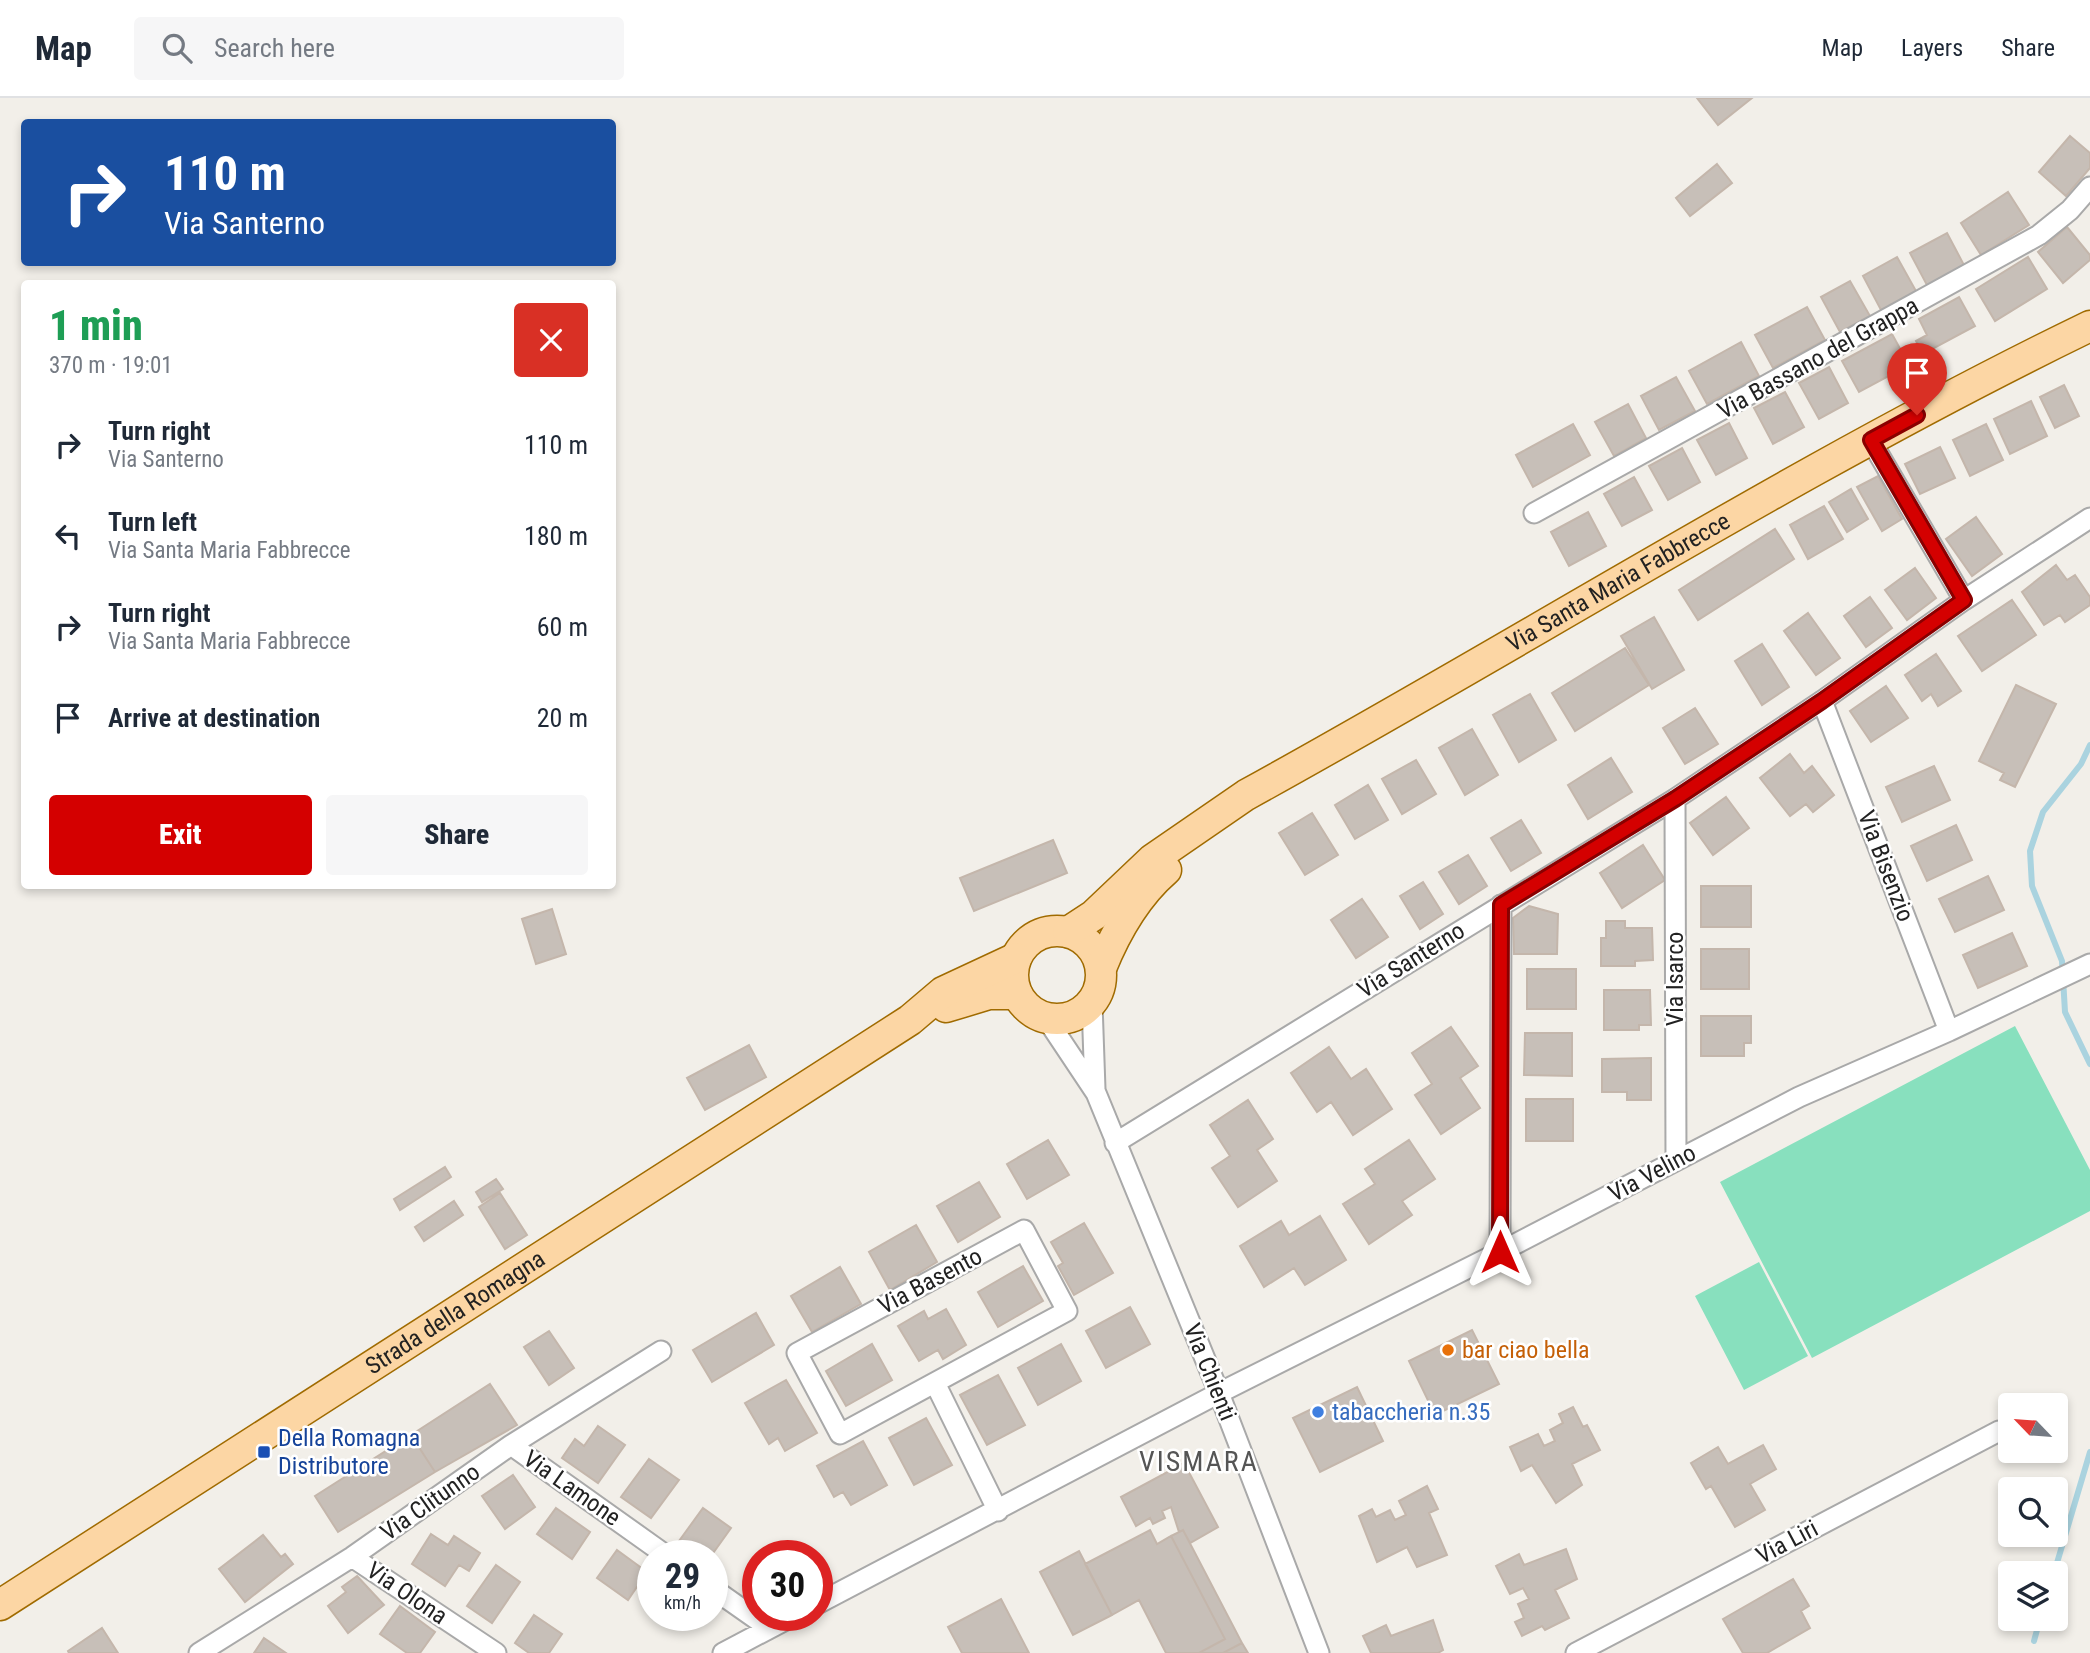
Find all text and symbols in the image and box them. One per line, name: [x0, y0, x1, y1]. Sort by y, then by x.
search box: [134, 17, 624, 80]
text: Map: [35, 29, 92, 68]
icon: search: [158, 29, 196, 67]
text: Search here: [214, 33, 335, 63]
text: Map: [1822, 34, 1863, 62]
text: Layers: [1901, 34, 1963, 62]
text: Share: [2001, 34, 2055, 62]
text: 110 m: [164, 145, 286, 202]
icon: right: [49, 147, 140, 238]
text: Via Santerno: [164, 204, 325, 242]
street label: Via Bassano del Grappa: [1713, 291, 1923, 425]
text: 1 min: [49, 301, 143, 350]
button: close: [514, 303, 588, 377]
pin: [1887, 343, 1947, 415]
text: 370 m · 19:01: [49, 352, 173, 379]
icon: arrive: [1898, 354, 1936, 392]
text: Turn right: [108, 416, 210, 446]
icon: right: [49, 426, 87, 464]
text: 110 m: [524, 430, 588, 460]
text: Via Santerno: [108, 446, 224, 473]
text: Turn left: [108, 507, 197, 537]
street label: Via Santa Maria Fabbrecce: [1502, 507, 1735, 658]
icon: left: [49, 517, 87, 555]
text: 180 m: [524, 521, 588, 551]
text: Via Santa Maria Fabbrecce: [108, 537, 351, 564]
text: Turn right: [108, 598, 210, 628]
icon: right: [49, 608, 87, 646]
text: 60 m: [537, 612, 588, 642]
text: Via Santa Maria Fabbrecce: [108, 628, 351, 655]
icon: arrive: [49, 699, 87, 737]
text: Arrive at destination: [108, 703, 320, 733]
text: 20 m: [537, 703, 588, 733]
button: Exit: [49, 795, 312, 875]
button: Share: [326, 795, 588, 875]
street label: Via Bisenzio: [1852, 807, 1920, 925]
street label: Via Santerno: [1352, 916, 1470, 1004]
street label: Via Isarco: [1661, 932, 1689, 1026]
street label: Via Velino: [1604, 1138, 1700, 1208]
position arrow: [1463, 1215, 1537, 1289]
street label: Via Basento: [873, 1242, 987, 1320]
street label: Strada della Romagna: [360, 1245, 550, 1380]
street label: Via Chienti: [1178, 1319, 1242, 1425]
place label: bar ciao bella: [1462, 1336, 1589, 1364]
marker: bar ciao bella: [1440, 1342, 1456, 1358]
north arrow: [1998, 1393, 2068, 1463]
map controls: [1998, 1393, 2068, 1631]
place label: tabaccheria n.35: [1332, 1398, 1490, 1426]
marker: tabaccheria n.35: [1310, 1404, 1326, 1420]
place label: Della Romagna Distributore: [278, 1424, 420, 1480]
marker: Della Romagna Distributore: [256, 1444, 272, 1460]
street label: Via Lamone: [518, 1444, 626, 1532]
district label: VISMARA: [1139, 1445, 1259, 1478]
street label: Via Clitunno: [375, 1458, 485, 1546]
button: search: [1998, 1477, 2068, 1547]
street label: Via Liri: [1751, 1514, 1823, 1570]
speed limit sign: 30: [742, 1540, 833, 1631]
street label: Via Olona: [361, 1556, 453, 1630]
text: 29: [665, 1556, 700, 1597]
button: layers: [1998, 1561, 2068, 1631]
text: km/h: [664, 1592, 701, 1613]

